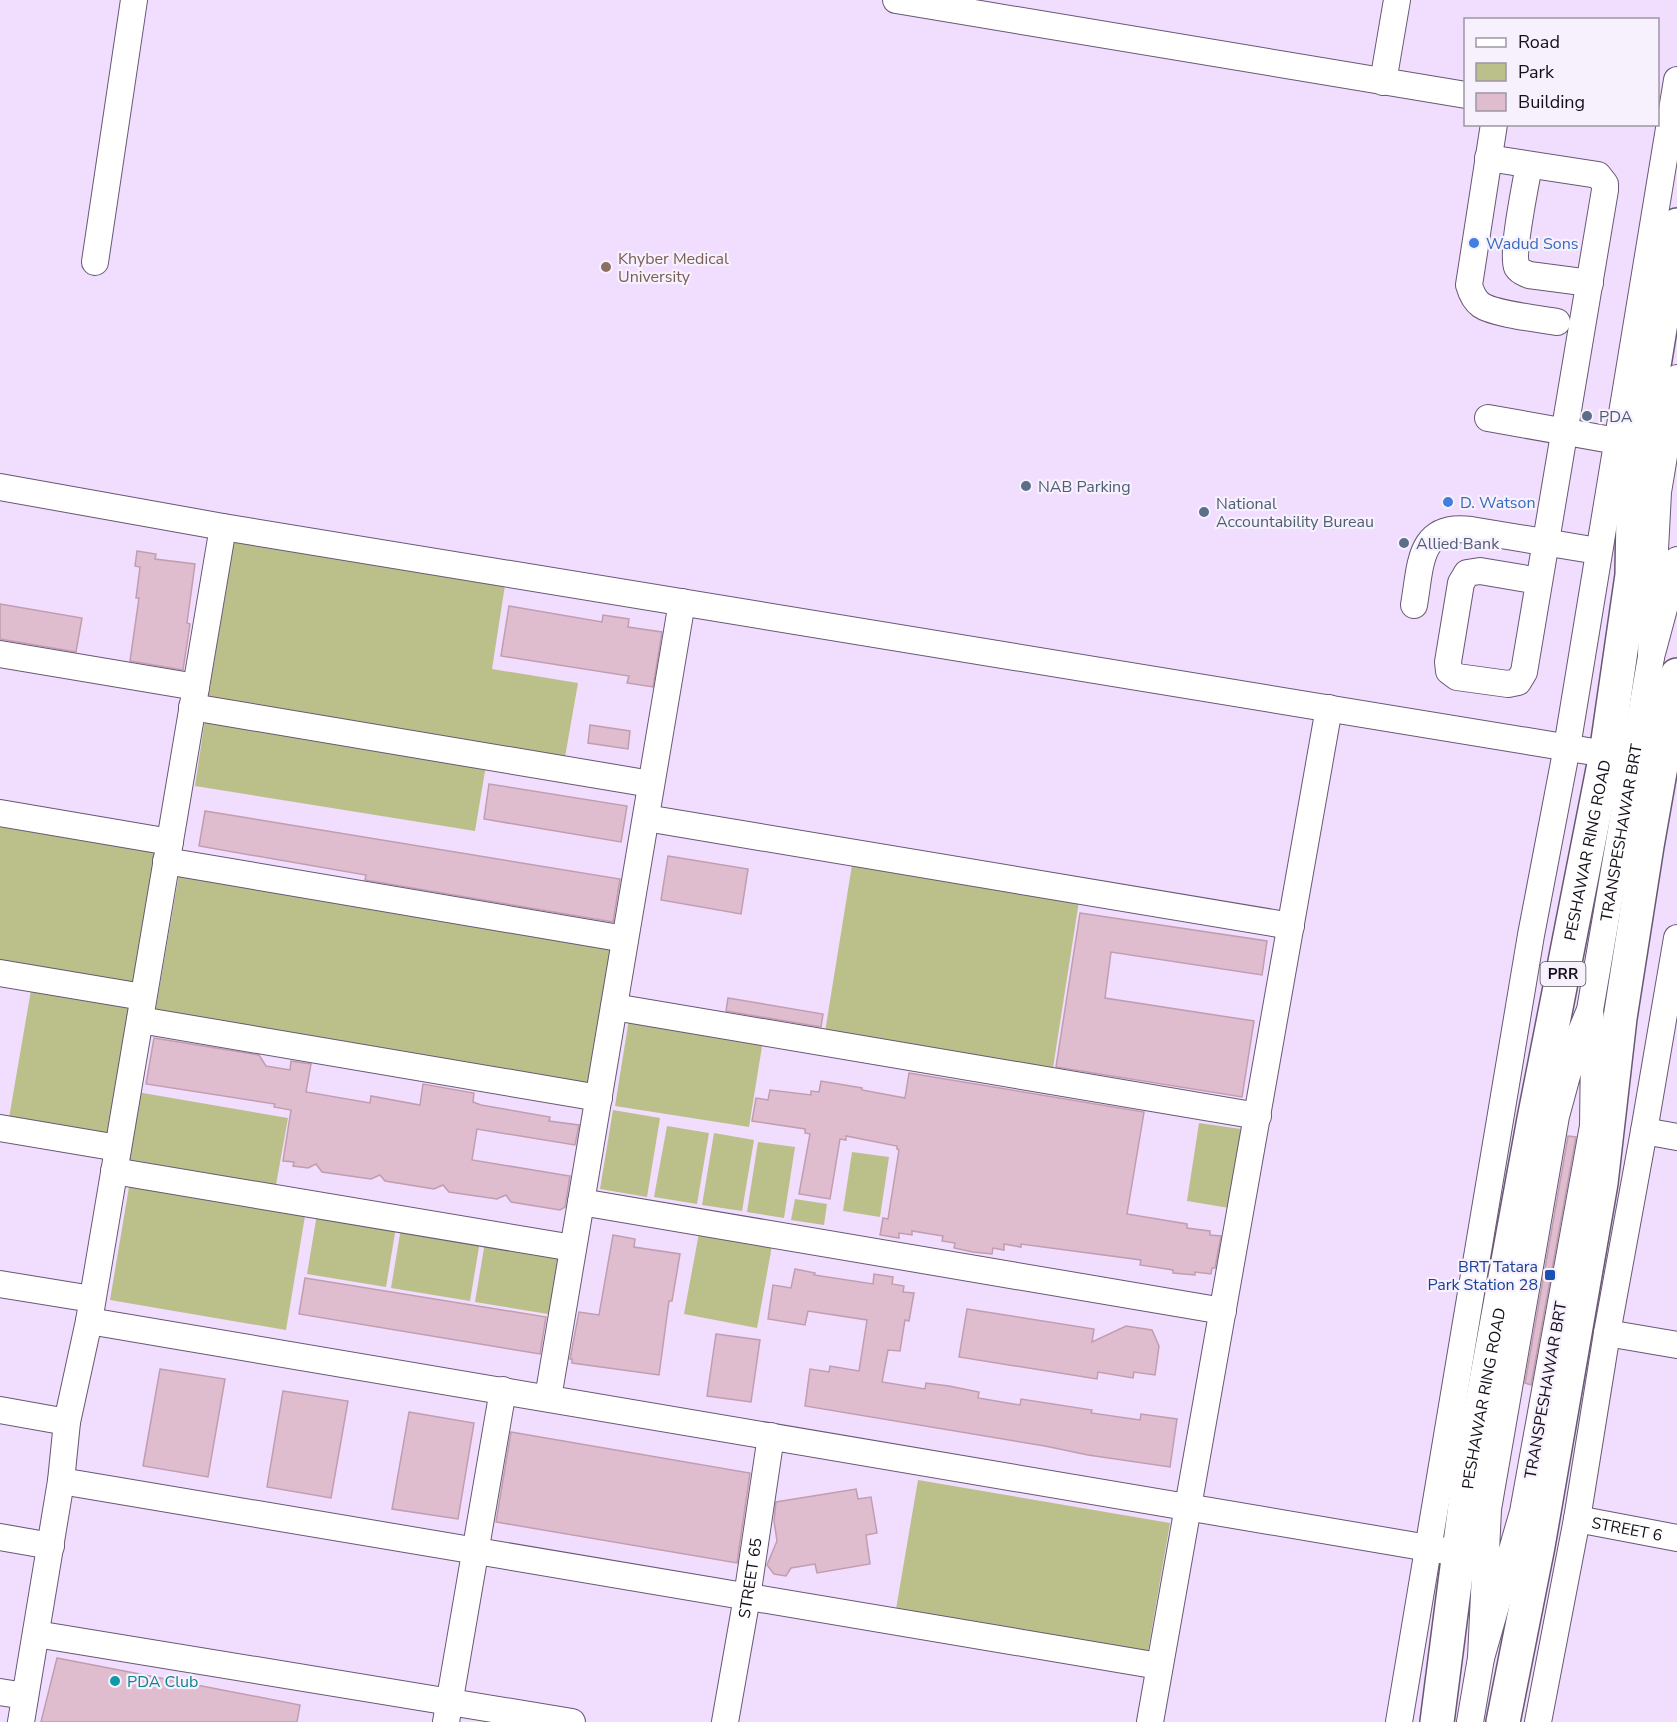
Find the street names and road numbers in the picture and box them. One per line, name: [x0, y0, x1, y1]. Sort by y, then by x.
street label: TRANSPESHAWAR BRT: [1595, 742, 1648, 923]
street label: PESHAWAR RING ROAD: [1559, 758, 1617, 943]
road number: PRR: [1540, 962, 1586, 986]
street label: TRANSPESHAWAR BRT: [1520, 1299, 1572, 1481]
street label: PESHAWAR RING ROAD: [1457, 1306, 1511, 1491]
street label: STREET 6: [1590, 1512, 1664, 1547]
street label: STREET 65: [733, 1536, 768, 1620]

